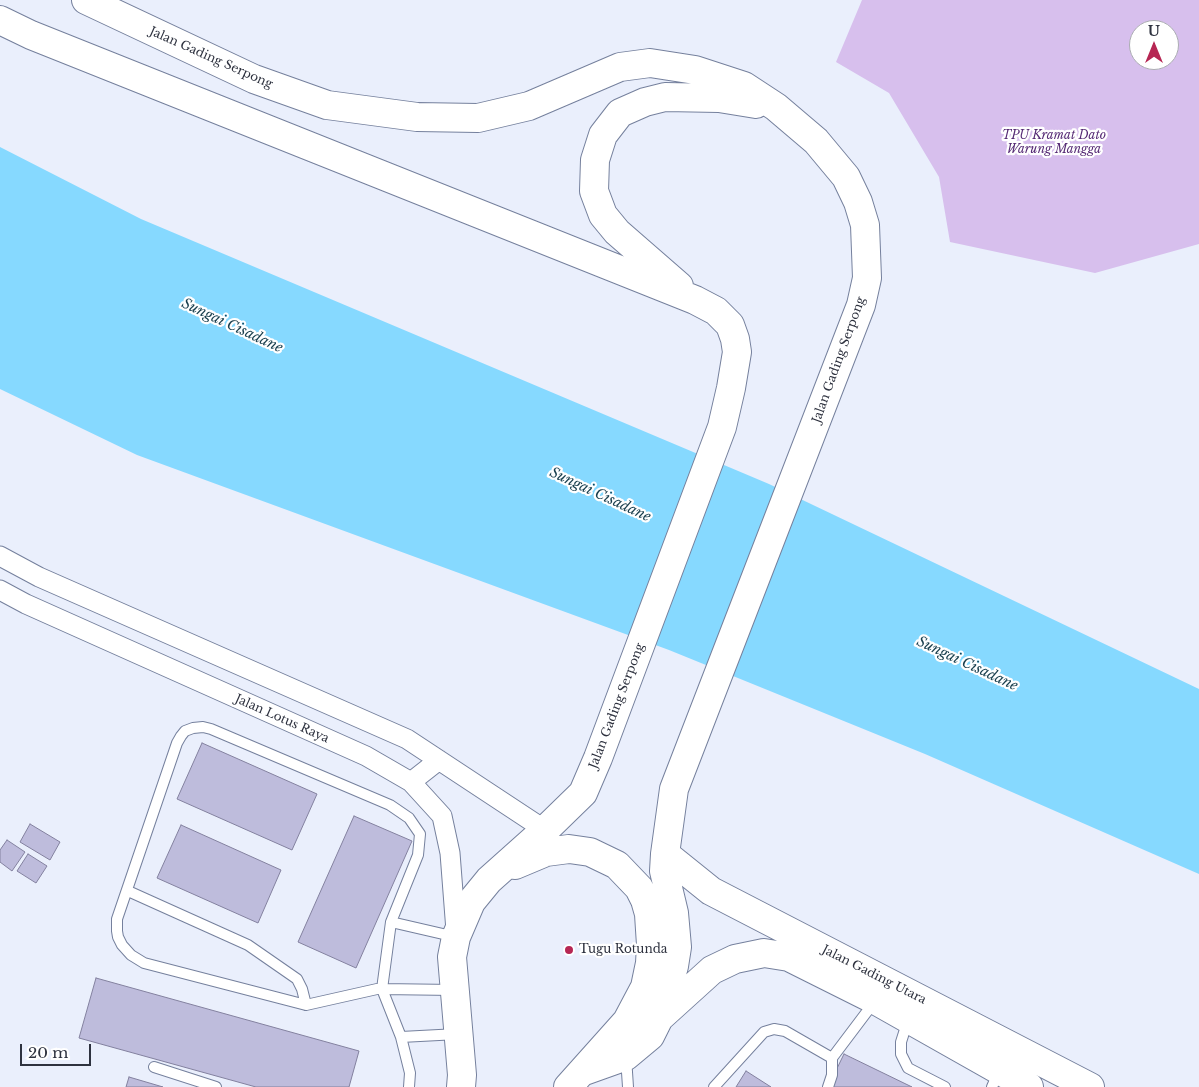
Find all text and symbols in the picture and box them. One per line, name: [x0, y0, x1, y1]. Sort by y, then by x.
north arrow: [1129, 20, 1179, 70]
text: U: [1148, 22, 1160, 40]
street label: Jalan Gading Serpong: [147, 24, 275, 92]
park label: TPU Kramat Dato Warung Mangga: [1002, 129, 1106, 157]
water label: Sungai Cisadane: [179, 295, 285, 357]
street label: Jalan Gading Serpong: [809, 295, 869, 425]
water label: Sungai Cisadane: [547, 464, 653, 526]
water label: Sungai Cisadane: [914, 633, 1020, 695]
street label: Jalan Gading Serpong: [586, 641, 648, 771]
street label: Jalan Lotus Raya: [233, 692, 331, 746]
street label: Jalan Gading Utara: [820, 942, 928, 1008]
place label: Tugu Rotunda: [579, 943, 667, 957]
marker: Tugu Rotunda: [563, 944, 575, 956]
scale bar: [22, 1034, 94, 1066]
text: 20 m: [28, 1043, 68, 1062]

